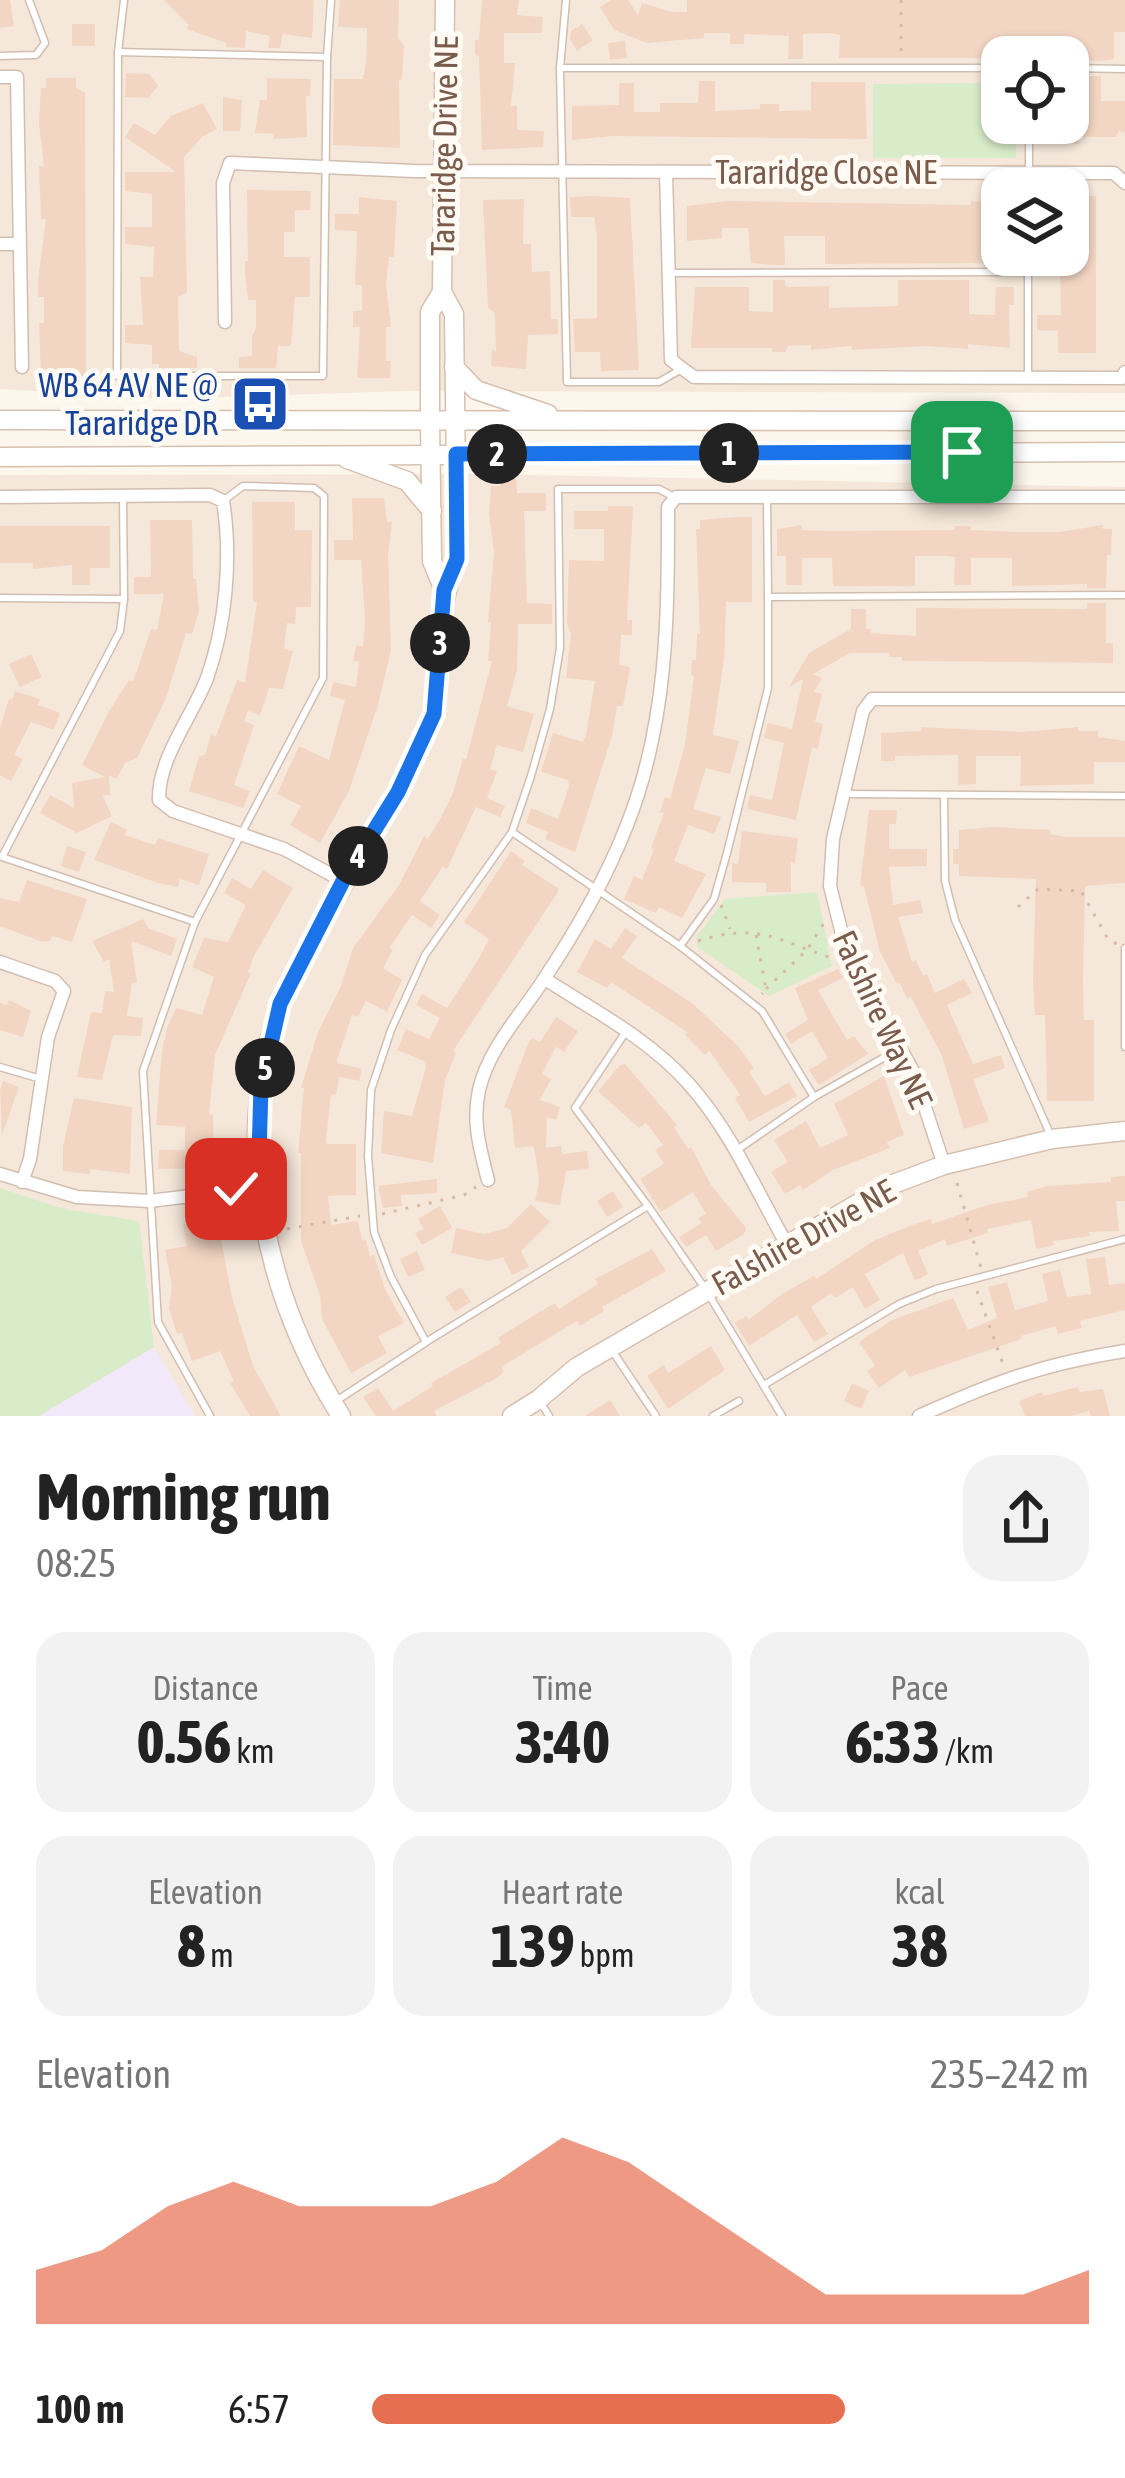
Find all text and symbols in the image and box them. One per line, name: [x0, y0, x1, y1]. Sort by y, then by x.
street label: Tararidge Drive NE: [423, 36, 465, 256]
map controls: [981, 36, 1089, 276]
button: locate: [981, 36, 1089, 144]
street label: Tararidge Close NE: [715, 153, 937, 191]
button: layers: [981, 168, 1089, 276]
place label: WB 64 AV NE @ Tararidge DR: [38, 366, 218, 442]
bus stop icon: WB 64 AV NE @ Tararidge DR: [229, 373, 291, 435]
pin: [911, 401, 1013, 503]
icon: arrive: [929, 419, 995, 485]
pin: 1: [699, 423, 759, 483]
pin: 2: [467, 424, 527, 484]
text: 1: [721, 434, 737, 472]
text: 2: [489, 435, 505, 473]
pin: 3: [410, 613, 470, 673]
text: 3: [432, 624, 448, 662]
pin: 4: [328, 826, 388, 886]
text: 4: [350, 837, 366, 875]
street label: Falshire Way NE: [825, 924, 941, 1114]
pin: 5: [235, 1038, 295, 1098]
text: 5: [257, 1049, 273, 1087]
pin: [185, 1138, 287, 1240]
icon: check: [203, 1156, 269, 1222]
street label: Falshire Drive NE: [705, 1171, 901, 1303]
button: share: [963, 1455, 1089, 1581]
text: Morning run: [36, 1458, 331, 1534]
text: 08:25: [36, 1541, 116, 1585]
text: Distance: [153, 1669, 258, 1707]
text: Time: [532, 1669, 593, 1707]
text: Pace: [890, 1669, 949, 1707]
text: 0.56: [136, 1707, 232, 1776]
text: 3:40: [515, 1707, 610, 1776]
text: 6:33: [845, 1707, 940, 1776]
text: km: [232, 1732, 275, 1770]
text: /km: [940, 1732, 994, 1770]
text: Elevation: [148, 1873, 263, 1911]
text: Heart rate: [502, 1873, 623, 1911]
text: kcal: [894, 1873, 945, 1911]
text: 8: [177, 1911, 205, 1980]
text: 139: [490, 1911, 575, 1980]
text: 38: [891, 1911, 948, 1980]
text: m: [205, 1936, 234, 1974]
text: bpm: [575, 1936, 635, 1974]
text: Elevation: [36, 2052, 171, 2096]
text: 235–242 m: [930, 2052, 1089, 2096]
text: 100 m: [36, 2387, 124, 2431]
text: 6:57: [228, 2387, 290, 2431]

